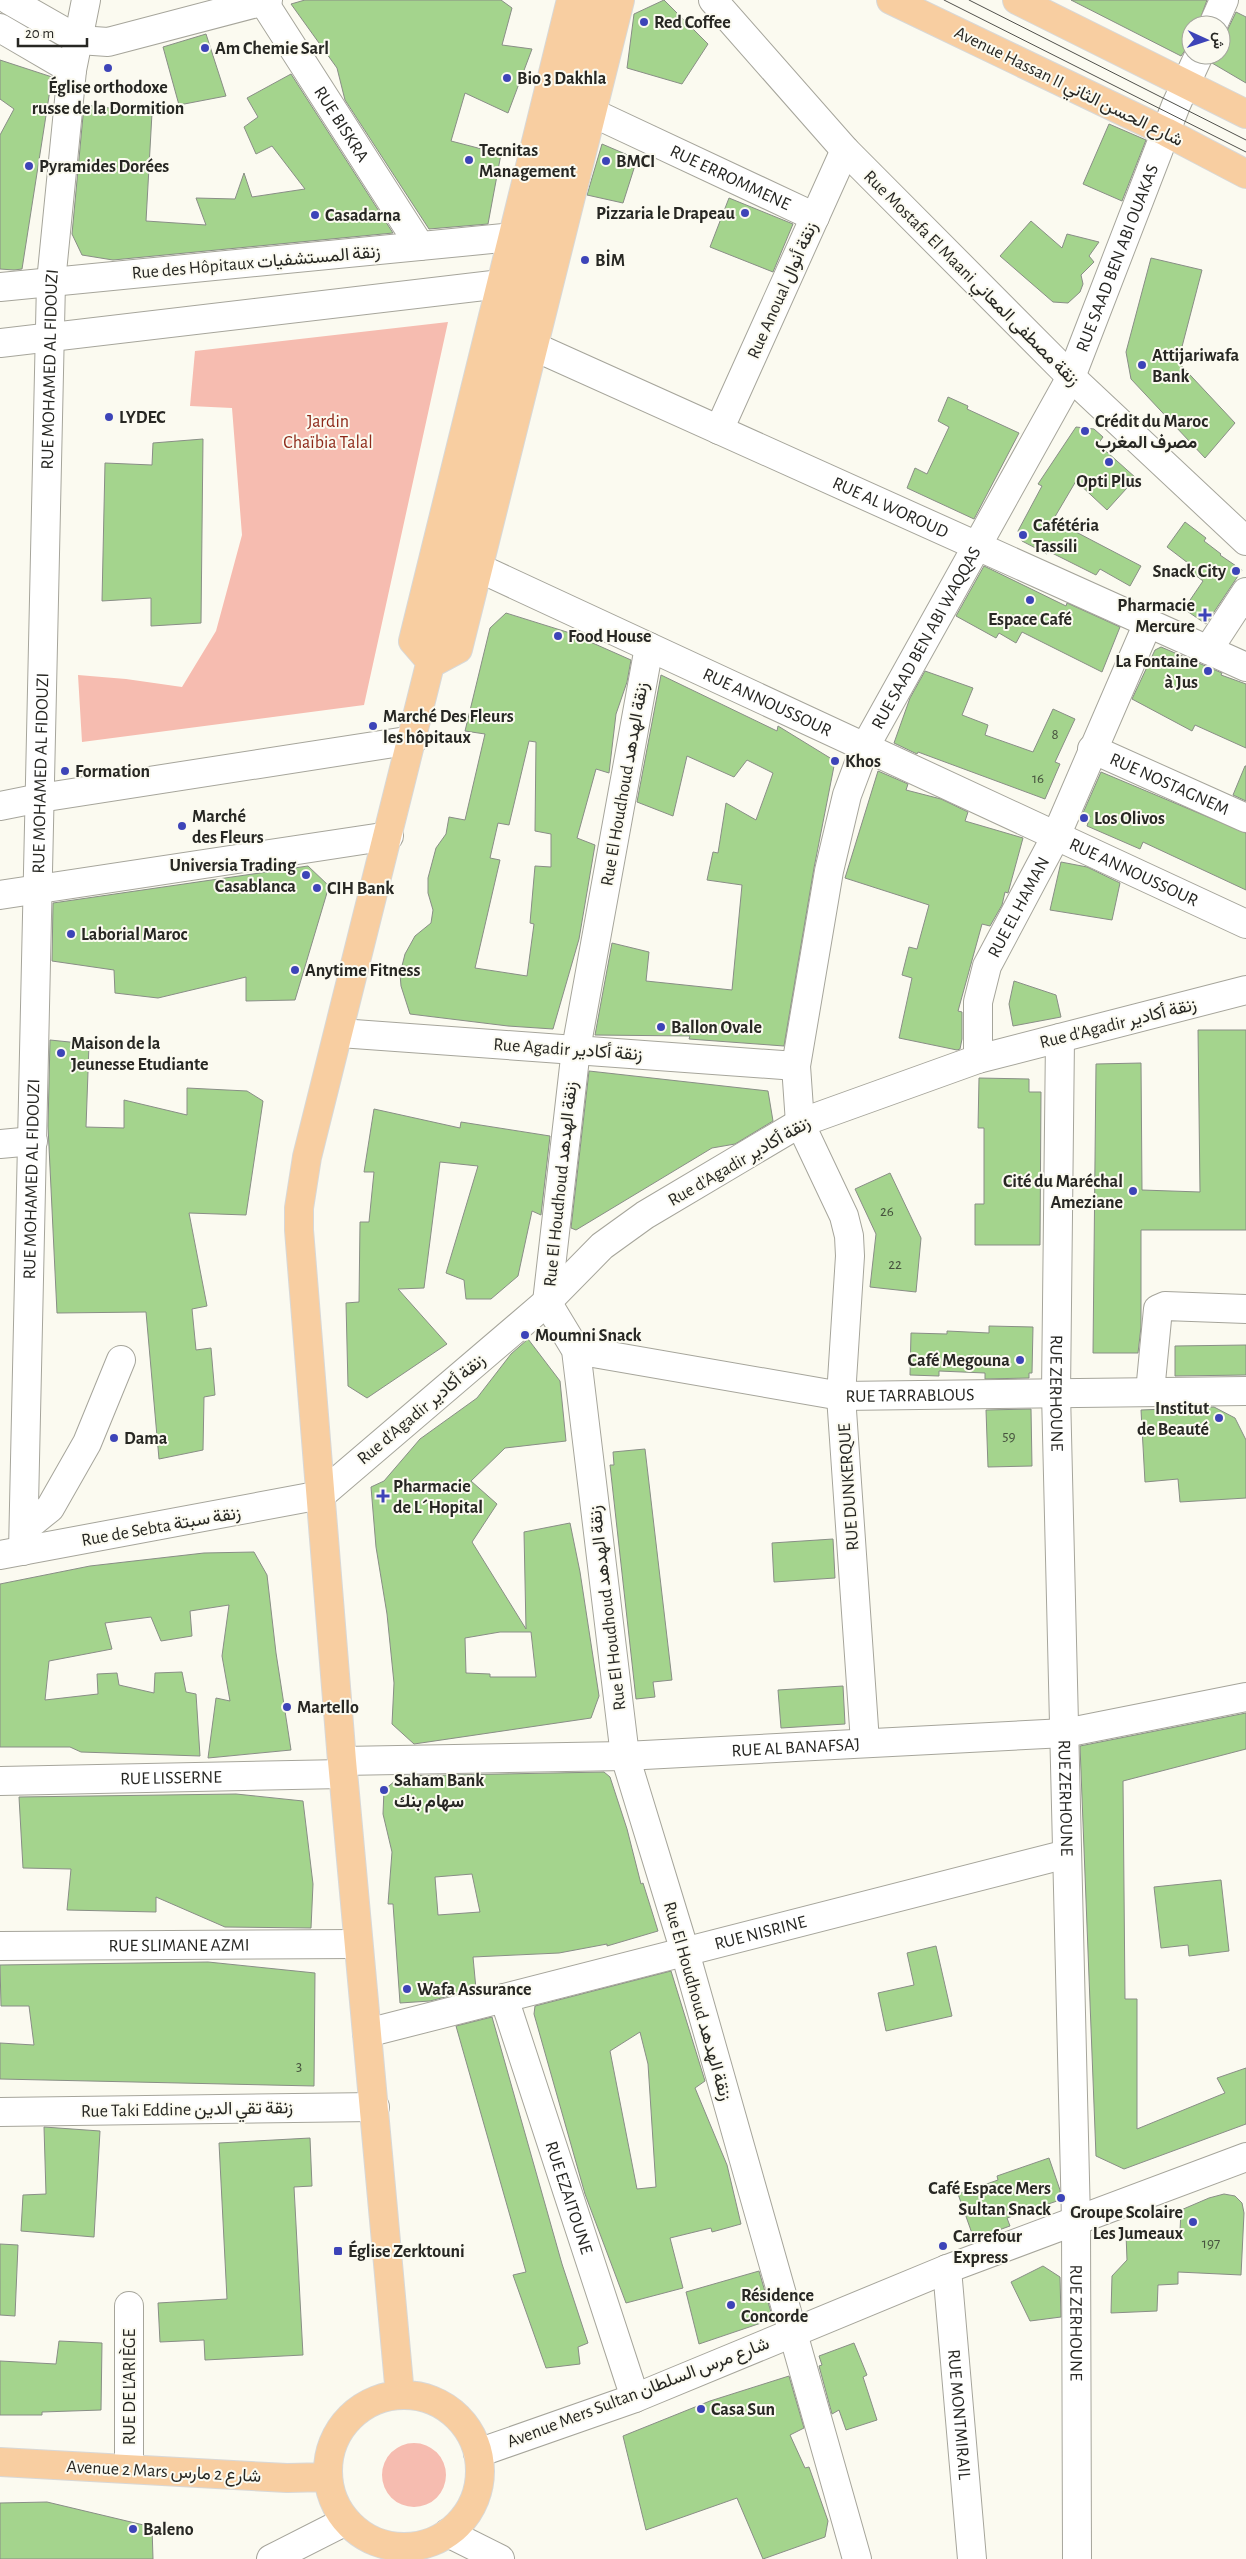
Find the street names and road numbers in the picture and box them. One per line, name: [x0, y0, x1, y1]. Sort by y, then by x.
street label: Avenue Hassan II شارع الحسن الثاني: [949, 24, 1186, 155]
street label: RUE BISKRA: [310, 83, 372, 166]
street label: RUE ERROMMENE: [667, 142, 793, 214]
street label: RUE SAAD BEN ABI OUAKAS: [1074, 162, 1162, 355]
street label: Rue Mostafa El Maani زنقة مصطفى المعاني: [857, 167, 1083, 393]
street label: Rue Anoual زنقة أنوال: [743, 218, 822, 362]
street label: Rue des Hôpitaux زنقة المستشفيات: [131, 243, 381, 284]
street label: RUE MOHAMED AL FIDOUZI: [39, 268, 62, 470]
street label: RUE AL WOROUD: [830, 474, 951, 542]
street label: RUE SAAD BEN ABI WAQQAS: [869, 544, 985, 732]
street label: RUE ANNOUSSOUR: [700, 665, 834, 740]
street label: RUE MOHAMED AL FIDOUZI: [30, 673, 52, 874]
street label: Rue El Houdhoud زنقة الهدهد: [598, 681, 653, 888]
street label: RUE NOSTAGNEM: [1107, 750, 1231, 819]
street label: RUE ANNOUSSOUR: [1066, 835, 1201, 910]
street label: RUE EL HAMAN: [985, 854, 1053, 961]
street label: Rue d'Agadir زنقة أكادير: [1037, 994, 1199, 1053]
street label: Rue Agadir زنقة أكادير: [493, 1034, 643, 1065]
street label: RUE MOHAMED AL FIDOUZI: [21, 1079, 43, 1280]
street label: Rue El Houdhoud زنقة الهدهد: [541, 1081, 582, 1288]
street label: Rue d'Agadir زنقة أكادير: [664, 1112, 814, 1211]
street label: RUE ZERHOUNE: [1046, 1335, 1065, 1452]
street label: Rue d'Agadir زنقة أكادير: [353, 1350, 490, 1469]
street label: RUE TARRABLOUS: [845, 1386, 975, 1406]
street label: RUE DUNKERQUE: [836, 1422, 862, 1551]
street label: Rue de Sebta زنقة سبتة: [80, 1504, 242, 1551]
street label: Rue El Houdhoud زنقة الهدهد: [586, 1504, 630, 1711]
street label: RUE AL BANAFSAJ: [731, 1736, 860, 1760]
street label: RUE ZERHOUNE: [1054, 1739, 1075, 1857]
street label: RUE LISSERNE: [120, 1768, 222, 1789]
street label: Rue El Houdhoud زنقة الهدهد: [659, 1900, 734, 2103]
street label: RUE NISRINE: [713, 1913, 809, 1954]
street label: RUE SLIMANE AZMI: [108, 1937, 250, 1955]
street label: Rue Taki Eddine زنقة تقي الدين: [81, 2099, 293, 2126]
street label: RUE EZAITOUNE: [542, 2139, 595, 2257]
street label: RUE ZERHOUNE: [1066, 2264, 1084, 2381]
street label: RUE DE L'ARIÈGE: [118, 2328, 139, 2445]
street label: Avenue Mers Sultan شارع مرس السلطان: [505, 2335, 773, 2453]
street label: RUE MONTMIRAIL: [944, 2349, 973, 2481]
street label: Avenue 2 Mars شارع 2 مارس: [66, 2458, 262, 2488]

